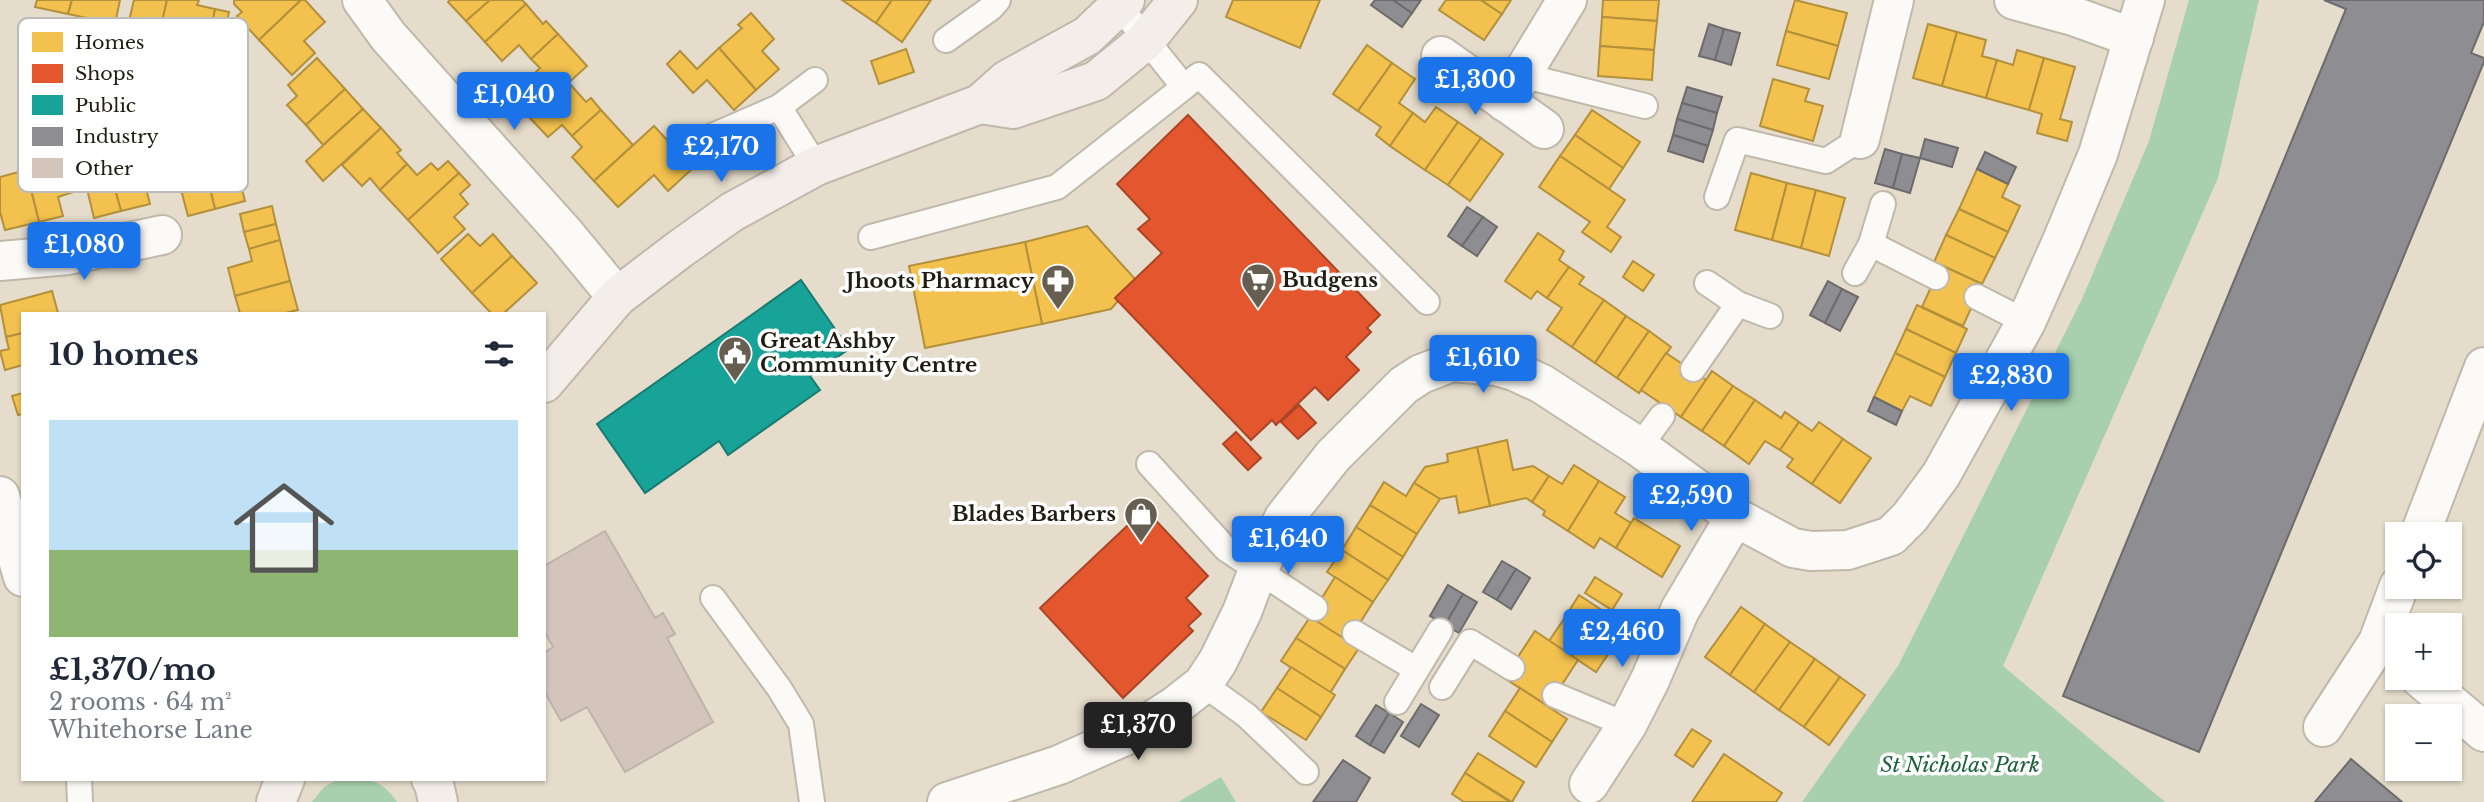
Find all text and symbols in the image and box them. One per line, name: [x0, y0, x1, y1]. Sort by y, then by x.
legend: [18, 18, 248, 192]
text: Homes: [75, 31, 144, 54]
pin: £1,300: [1418, 58, 1532, 117]
text: Shops: [75, 62, 134, 85]
text: £1,300: [1434, 66, 1516, 94]
pin: £1,040: [457, 72, 571, 132]
text: £1,040: [473, 81, 555, 109]
text: Public: [75, 94, 136, 117]
pin: £2,170: [664, 124, 778, 184]
text: Industry: [75, 125, 159, 148]
text: £2,170: [683, 133, 759, 161]
text: Other: [75, 157, 133, 180]
pin: £1,080: [27, 222, 141, 282]
text: £1,080: [43, 231, 125, 259]
supermarket icon: Budgens: [1239, 261, 1277, 310]
pharmacy icon: Jhoots Pharmacy: [1039, 262, 1077, 311]
place label: Budgens: [1282, 267, 1378, 293]
place label: Jhoots Pharmacy: [842, 268, 1034, 294]
place label: Great Ashby Community Centre: [760, 328, 977, 378]
public building icon: Great Ashby Community Centre: [716, 334, 754, 383]
icon: filters: [480, 335, 518, 373]
text: 10 homes: [49, 336, 199, 373]
pin: £1,610: [1426, 336, 1540, 395]
text: £1,610: [1446, 344, 1520, 372]
pin: £2,830: [1954, 354, 2068, 413]
text: £2,830: [1969, 362, 2053, 390]
icon: home: [221, 465, 347, 591]
pin: £2,590: [1634, 474, 1748, 533]
text: £2,590: [1649, 482, 1733, 510]
shop icon: Blades Barbers: [1122, 495, 1160, 544]
place label: Blades Barbers: [952, 501, 1116, 527]
pin: £1,640: [1231, 516, 1345, 576]
map controls: [2385, 522, 2462, 781]
button: locate: [2385, 522, 2462, 599]
text: £1,640: [1248, 525, 1328, 553]
pin: £2,460: [1565, 610, 1679, 669]
button: +: [2385, 613, 2462, 690]
text: £2,460: [1579, 618, 1665, 646]
text: £1,370/mo: [49, 651, 216, 688]
text: 2 rooms · 64 m²: [49, 688, 232, 716]
pin: £1,370: [1081, 702, 1195, 762]
button: −: [2385, 704, 2462, 781]
text: £1,370: [1100, 711, 1176, 739]
text: Whitehorse Lane: [49, 716, 253, 744]
park label: St Nicholas Park: [1880, 752, 2040, 778]

